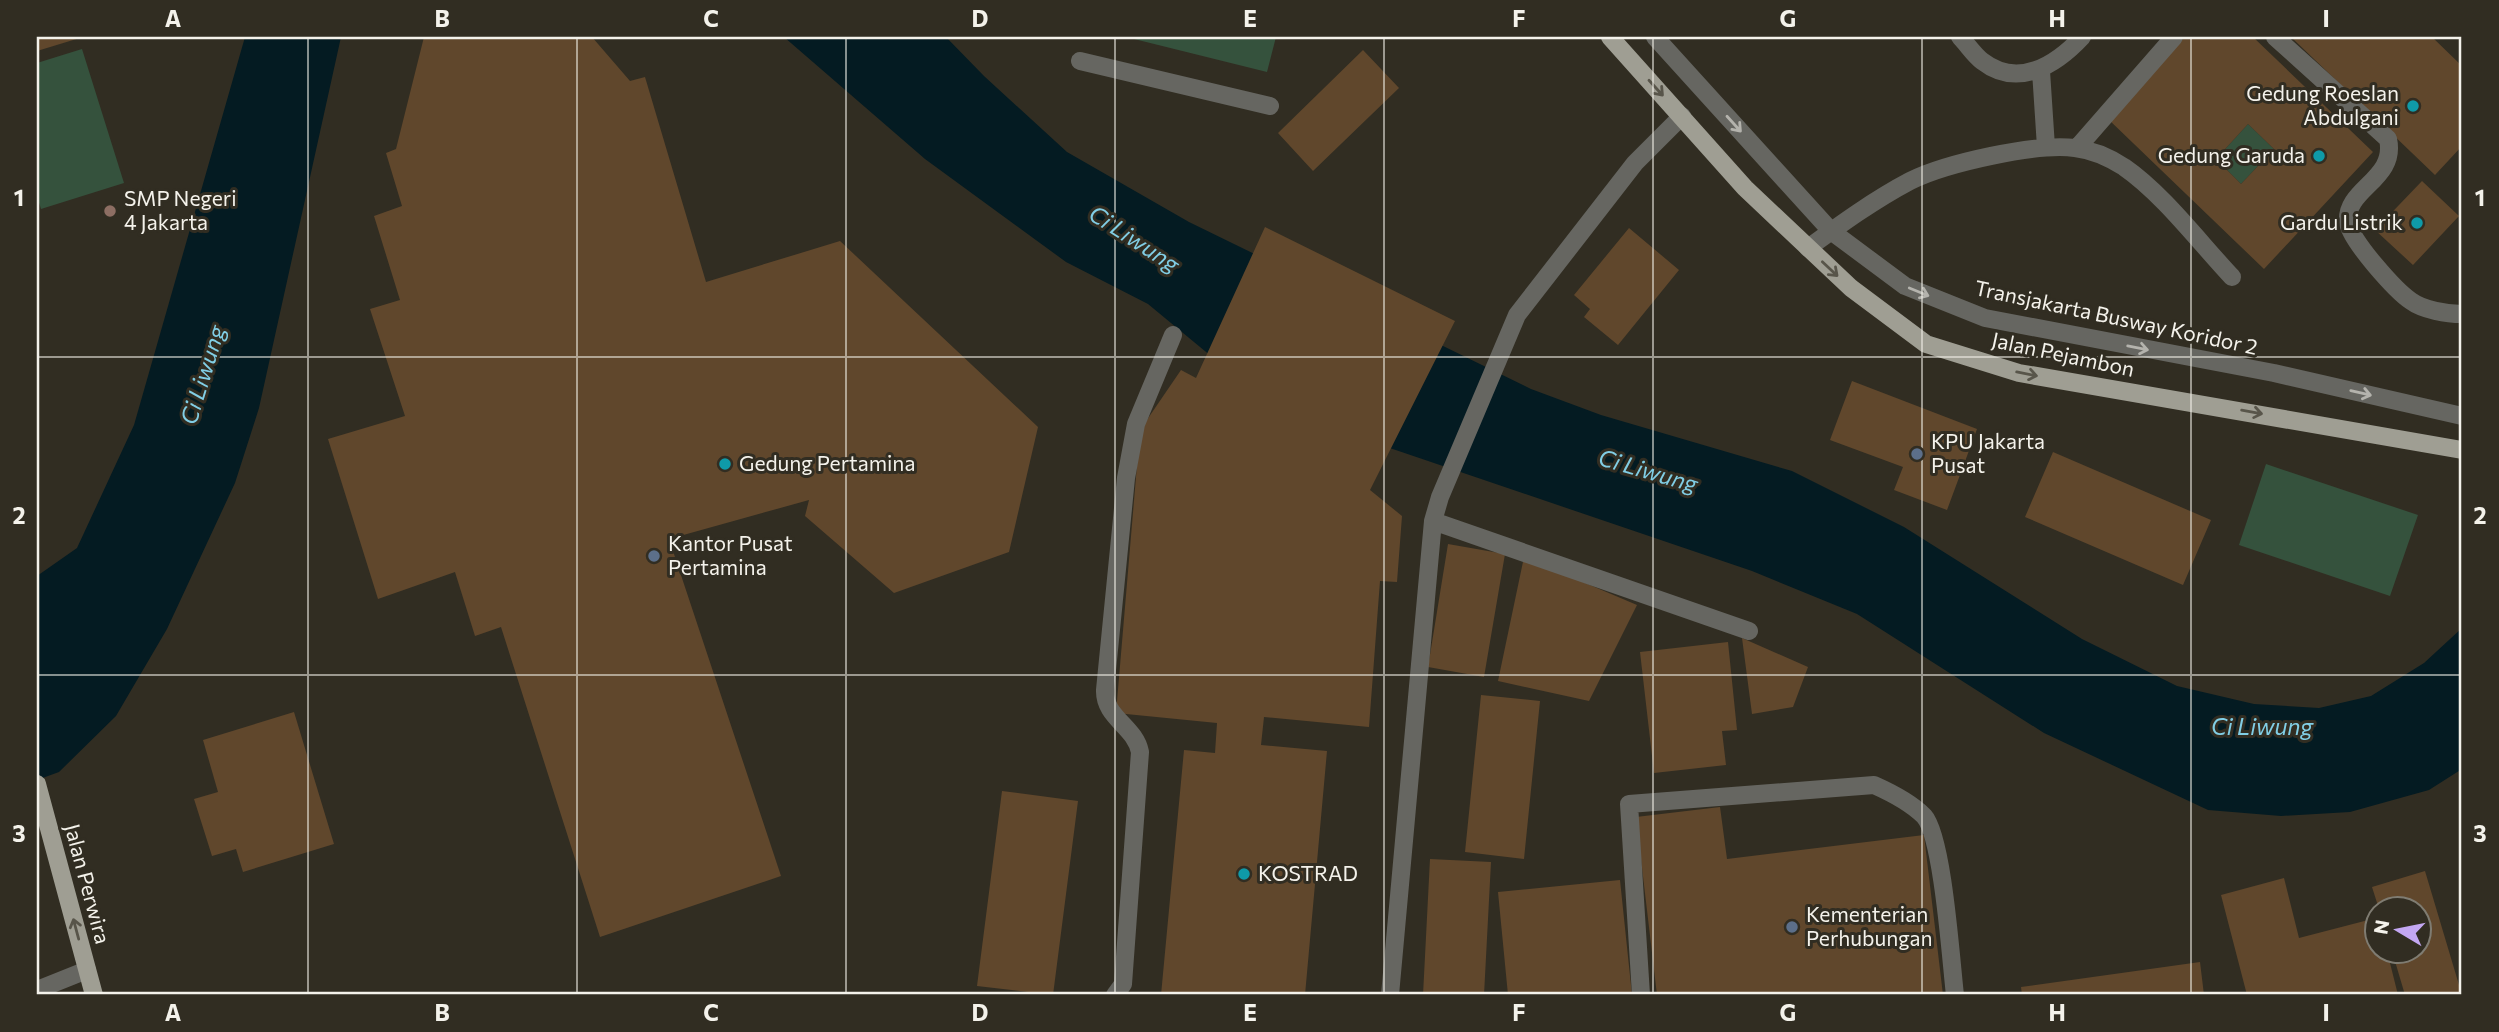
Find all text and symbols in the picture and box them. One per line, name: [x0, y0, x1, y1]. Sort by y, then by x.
text: A: [165, 4, 182, 32]
text: B: [434, 4, 450, 32]
text: C: [703, 4, 719, 32]
text: D: [972, 4, 989, 32]
text: E: [1243, 4, 1257, 32]
text: F: [1512, 4, 1526, 32]
text: G: [1780, 4, 1796, 32]
text: H: [2048, 4, 2066, 32]
text: I: [2322, 4, 2330, 32]
one-way arrow: [1648, 78, 1664, 96]
place label: Gedung Roeslan Abdulgani: [2246, 80, 2399, 129]
marker: Gedung Roeslan Abdulgani: [2405, 98, 2421, 114]
one-way arrow: [1726, 115, 1742, 133]
place label: Gedung Garuda: [2158, 142, 2305, 167]
marker: Gedung Garuda: [2311, 148, 2327, 164]
text: 1: [14, 183, 24, 211]
text: 1: [2475, 183, 2485, 211]
place label: SMP Negeri 4 Jakarta: [124, 185, 237, 234]
water label: Ci Liwung: [1084, 199, 1186, 279]
marker: SMP Negeri 4 Jakarta: [102, 203, 118, 219]
place label: Gardu Listrik: [2280, 209, 2403, 234]
marker: Gardu Listrik: [2409, 215, 2425, 231]
one-way arrow: [1821, 261, 1838, 278]
street label: Transjakarta Busway Koridor 2: [1973, 274, 2260, 359]
one-way arrow: [1907, 286, 1929, 299]
water label: Ci Liwung: [174, 320, 231, 428]
street label: Jalan Pejambon: [1990, 326, 2137, 381]
one-way arrow: [2126, 342, 2149, 356]
one-way arrow: [2015, 368, 2038, 382]
one-way arrow: [2349, 387, 2372, 400]
one-way arrow: [2240, 406, 2263, 419]
place label: KPU Jakarta Pusat: [1931, 428, 2045, 477]
water label: Ci Liwung: [1595, 443, 1703, 498]
marker: KPU Jakarta Pusat: [1909, 446, 1925, 462]
place label: Gedung Pertamina: [739, 450, 915, 475]
marker: Gedung Pertamina: [717, 456, 733, 472]
text: 2: [12, 501, 26, 529]
text: 2: [2473, 501, 2487, 529]
place label: Kantor Pusat Pertamina: [668, 530, 793, 579]
marker: Kantor Pusat Pertamina: [646, 548, 662, 564]
water label: Ci Liwung: [2211, 712, 2315, 740]
text: 3: [12, 819, 26, 847]
text: 3: [2473, 819, 2487, 847]
street label: Jalan Perwira: [60, 821, 116, 946]
place label: KOSTRAD: [1258, 860, 1358, 885]
marker: KOSTRAD: [1236, 866, 1252, 882]
north arrow: [2362, 895, 2432, 965]
place label: Kementerian Perhubungan: [1806, 901, 1932, 950]
text: N: [2368, 918, 2393, 936]
one-way arrow: [69, 919, 82, 941]
marker: Kementerian Perhubungan: [1784, 919, 1800, 935]
text: A: [165, 998, 182, 1026]
text: B: [434, 998, 450, 1026]
text: C: [703, 998, 719, 1026]
text: D: [972, 998, 989, 1026]
text: E: [1243, 998, 1257, 1026]
text: F: [1512, 998, 1526, 1026]
text: G: [1780, 998, 1796, 1026]
text: H: [2048, 998, 2066, 1026]
text: I: [2322, 998, 2330, 1026]

